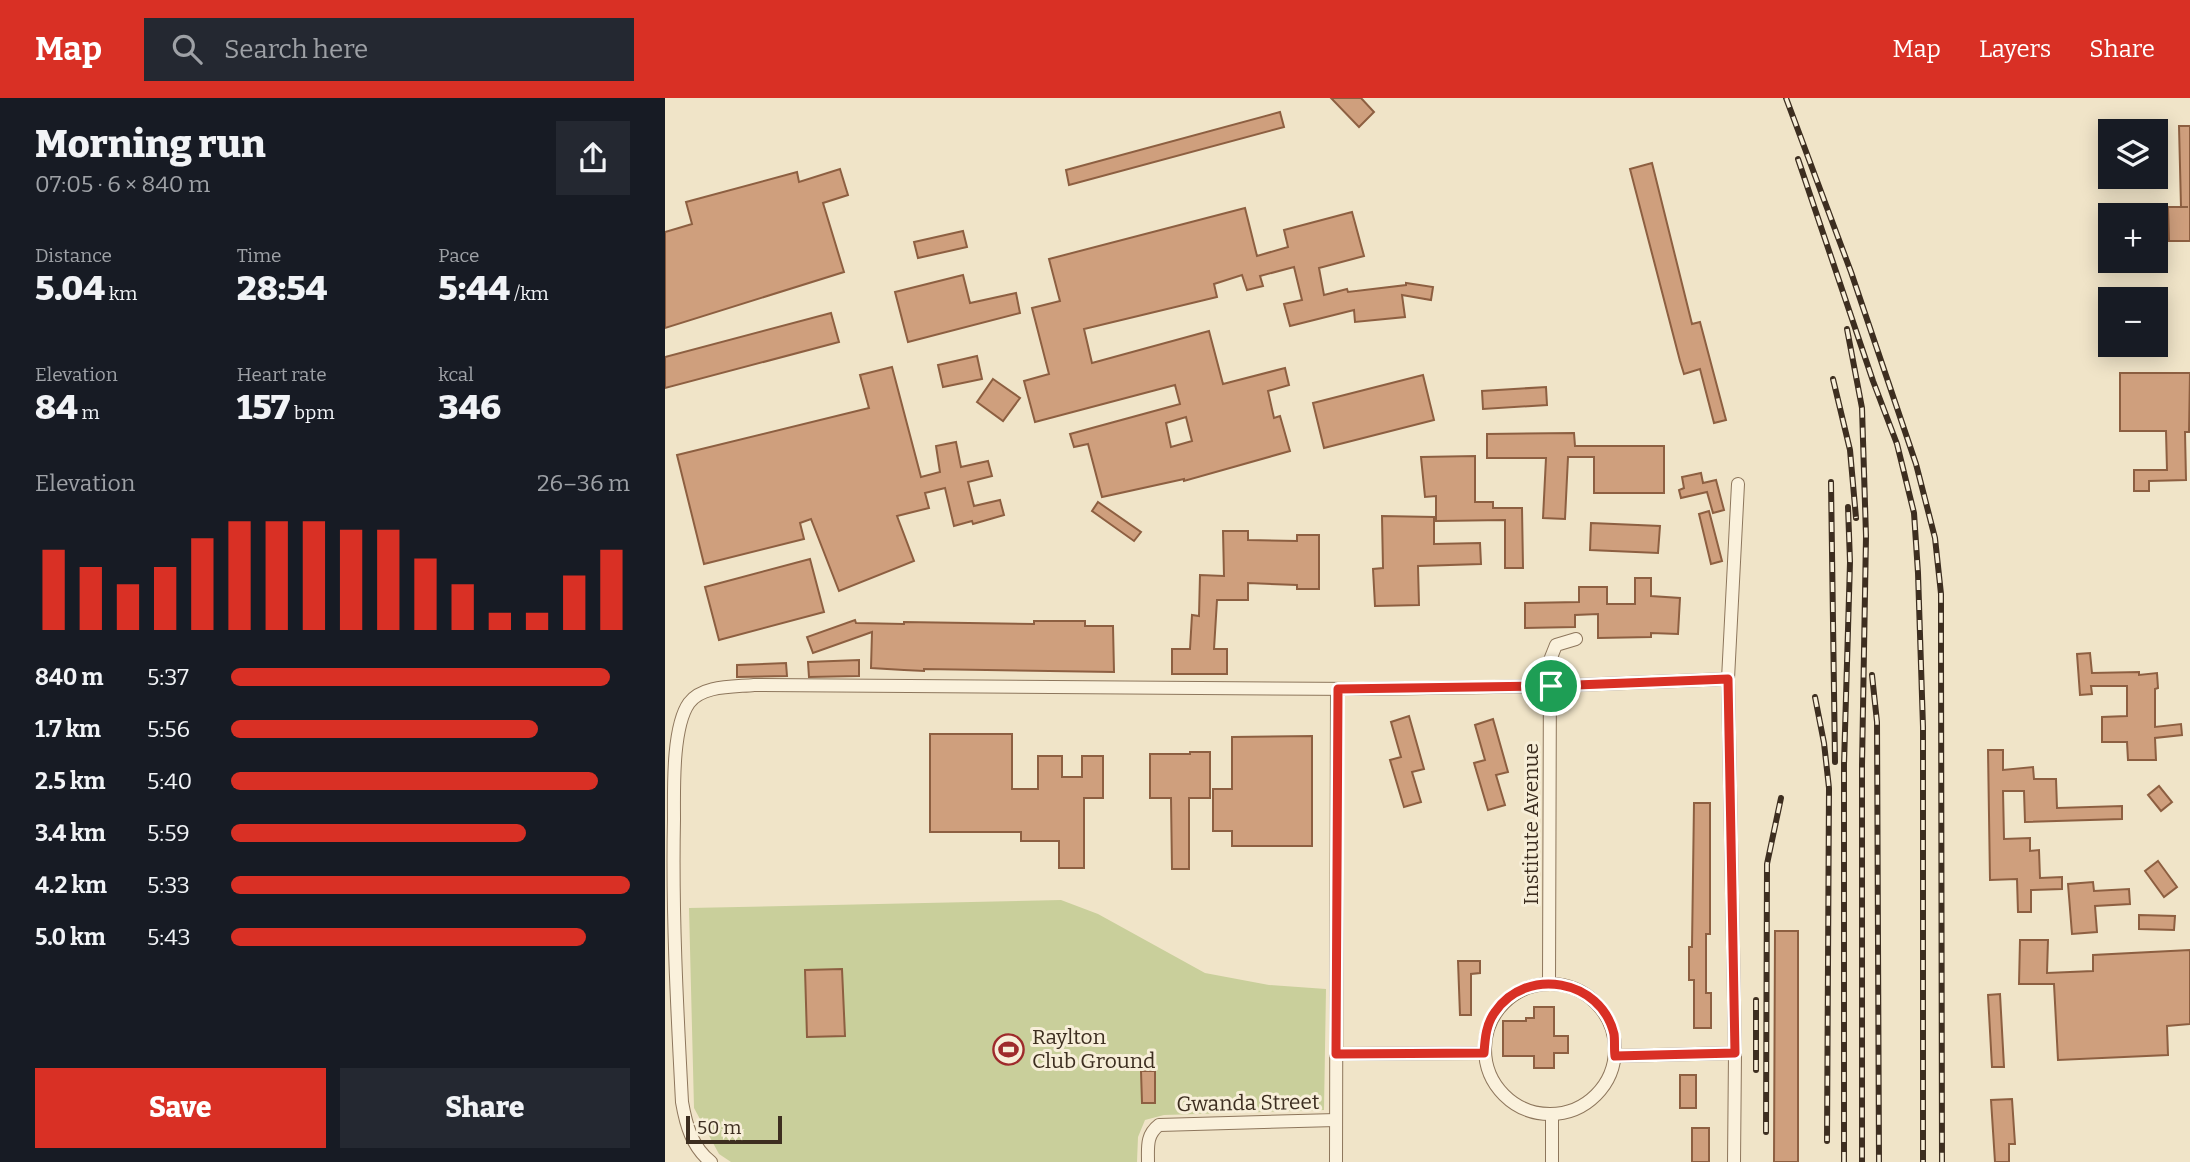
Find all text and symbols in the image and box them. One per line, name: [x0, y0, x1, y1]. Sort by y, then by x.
search box: [144, 18, 634, 81]
text: Map: [35, 29, 102, 69]
icon: search: [168, 30, 206, 68]
text: Search here: [224, 34, 368, 65]
text: Map: [1893, 35, 1941, 63]
text: Layers: [1979, 35, 2051, 63]
text: Share: [2089, 35, 2155, 63]
map controls: [2098, 119, 2168, 357]
button: layers: [2098, 119, 2168, 189]
text: Morning run: [35, 121, 266, 167]
button: share: [556, 121, 630, 195]
text: 07:05 · 6 × 840 m: [35, 170, 210, 198]
button: +: [2098, 203, 2168, 273]
text: Distance: [35, 244, 112, 267]
text: Time: [237, 244, 282, 267]
text: Pace: [438, 244, 479, 267]
text: 5.04: [35, 267, 105, 309]
text: 28:54: [237, 267, 327, 309]
text: 5:44: [438, 267, 510, 309]
text: km: [105, 282, 137, 305]
text: /km: [510, 282, 549, 305]
button: −: [2098, 287, 2168, 357]
text: Elevation: [35, 363, 118, 386]
text: Heart rate: [237, 363, 327, 386]
text: kcal: [438, 363, 474, 386]
text: 84: [35, 386, 78, 428]
text: 157: [237, 386, 290, 428]
text: 346: [438, 386, 501, 428]
text: m: [78, 401, 100, 424]
text: bpm: [290, 401, 335, 424]
text: Elevation: [35, 469, 135, 497]
text: 26–36 m: [537, 469, 630, 497]
pin: [1521, 656, 1581, 716]
text: 840 m: [35, 663, 104, 691]
text: 5:37: [147, 663, 189, 691]
icon: arrive: [1532, 667, 1570, 705]
text: 1.7 km: [35, 715, 101, 743]
text: 5:56: [147, 715, 190, 743]
street label: Institute Avenue: [1518, 743, 1544, 905]
text: 2.5 km: [35, 767, 105, 795]
text: 5:40: [147, 767, 192, 795]
text: 3.4 km: [35, 819, 106, 847]
text: 5:59: [147, 819, 190, 847]
text: 4.2 km: [35, 871, 107, 899]
text: 5:33: [147, 871, 190, 899]
text: 5.0 km: [35, 923, 106, 951]
text: 5:43: [147, 923, 191, 951]
place label: Raylton Club Ground: [1032, 1024, 1156, 1074]
sports icon: Raylton Club Ground: [992, 1032, 1026, 1066]
button: Save: [35, 1068, 326, 1148]
button: Share: [340, 1068, 630, 1148]
street label: Gwanda Street: [1176, 1089, 1320, 1117]
scale bar: [686, 1113, 782, 1145]
text: 50 m: [697, 1116, 741, 1139]

